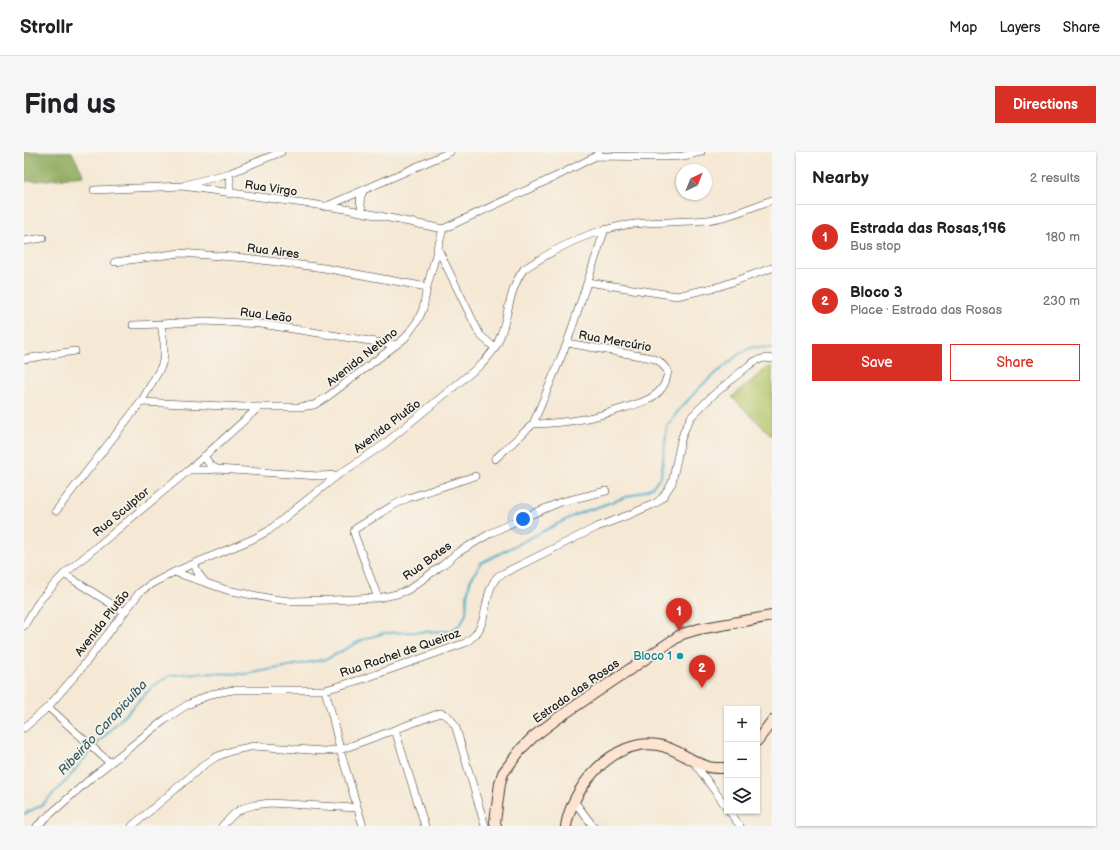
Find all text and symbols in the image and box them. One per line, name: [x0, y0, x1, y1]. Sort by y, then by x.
text: Strollr: [20, 16, 73, 39]
text: Map: [949, 19, 977, 36]
text: Layers: [999, 19, 1041, 36]
text: Share: [1063, 19, 1100, 36]
button: Directions: [995, 86, 1096, 123]
text: Find us: [24, 88, 116, 121]
north arrow: [676, 164, 712, 200]
text: Nearby: [812, 168, 869, 188]
text: 2 results: [1030, 170, 1080, 186]
street label: Rua Virgo: [244, 177, 298, 200]
text: Estrada das Rosas,196: [850, 219, 1006, 238]
text: 1: [822, 229, 828, 245]
text: 180 m: [1045, 229, 1080, 245]
text: Bus stop: [850, 238, 901, 254]
street label: Rua Aires: [246, 241, 300, 262]
text: Bloco 3: [850, 283, 902, 302]
text: 2: [821, 293, 829, 309]
text: 230 m: [1043, 293, 1080, 309]
text: Place · Estrada das Rosas: [850, 302, 1002, 318]
street label: Rua Leão: [239, 305, 293, 326]
street label: Avenida Netuno: [324, 325, 401, 390]
street label: Rua Mercúrio: [577, 328, 653, 355]
button: Save: [812, 344, 942, 381]
button: Share: [950, 344, 1080, 381]
street label: Avenida Plutão: [351, 396, 424, 457]
street label: Rua Sculptor: [90, 484, 153, 540]
your location: [513, 509, 533, 529]
street label: Rua Botes: [400, 539, 455, 584]
street label: Avenida Plutão: [72, 587, 133, 660]
pin: 1: [666, 598, 692, 631]
street label: Rua Rachel de Queiroz: [338, 626, 463, 681]
place label: Bloco 1: [633, 649, 672, 664]
marker: Bloco 1: [675, 651, 685, 661]
pin: 2: [689, 655, 715, 688]
street label: Estrada das Rosas: [530, 656, 622, 727]
water label: Ribeirão Carapicuíba: [55, 677, 151, 778]
map controls: [724, 706, 760, 814]
button: +: [724, 706, 760, 742]
button: −: [724, 742, 760, 778]
button: layers: [724, 778, 760, 814]

